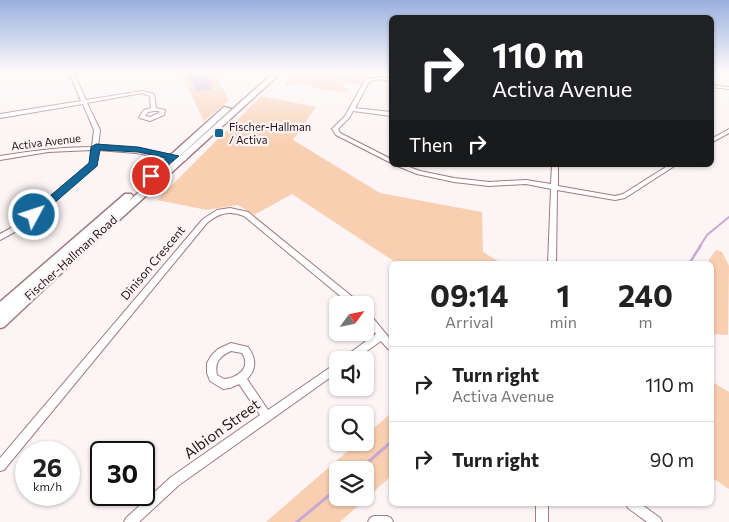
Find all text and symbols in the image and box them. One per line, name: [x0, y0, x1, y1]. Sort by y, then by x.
text: 110 m: [492, 32, 584, 75]
icon: right: [409, 35, 474, 100]
text: Activa Avenue: [492, 75, 632, 102]
place label: Fischer-Hallman / Activa: [229, 120, 311, 146]
marker: Fischer-Hallman / Activa: [213, 127, 225, 139]
icon: right: [463, 130, 491, 158]
street label: Activa Avenue: [10, 131, 82, 152]
text: Then: [409, 133, 453, 156]
pin: [130, 155, 172, 197]
icon: arrive: [137, 162, 165, 190]
position arrow: [7, 188, 59, 240]
street label: Fischer-Hallman Road: [21, 212, 120, 303]
street label: Dinison Crescent: [117, 222, 187, 302]
text: 09:14: [430, 276, 508, 313]
text: 1: [556, 276, 570, 313]
text: 240: [618, 276, 673, 313]
north arrow: [329, 296, 374, 341]
map controls: [329, 296, 374, 506]
text: Arrival: [445, 312, 493, 331]
text: min: [550, 312, 577, 331]
text: m: [638, 312, 652, 331]
button: sound: [329, 351, 374, 396]
text: Turn right: [452, 363, 539, 386]
icon: right: [409, 370, 437, 398]
text: 110 m: [645, 373, 694, 396]
text: Activa Avenue: [452, 386, 554, 405]
street label: Albion Street: [180, 395, 263, 462]
button: search: [329, 406, 374, 451]
speed limit sign: 30: [90, 441, 155, 506]
icon: right: [409, 445, 437, 473]
text: Turn right: [452, 448, 539, 471]
text: 90 m: [650, 448, 694, 471]
text: 26: [33, 452, 62, 482]
button: layers: [329, 461, 374, 506]
text: km/h: [33, 479, 62, 493]

